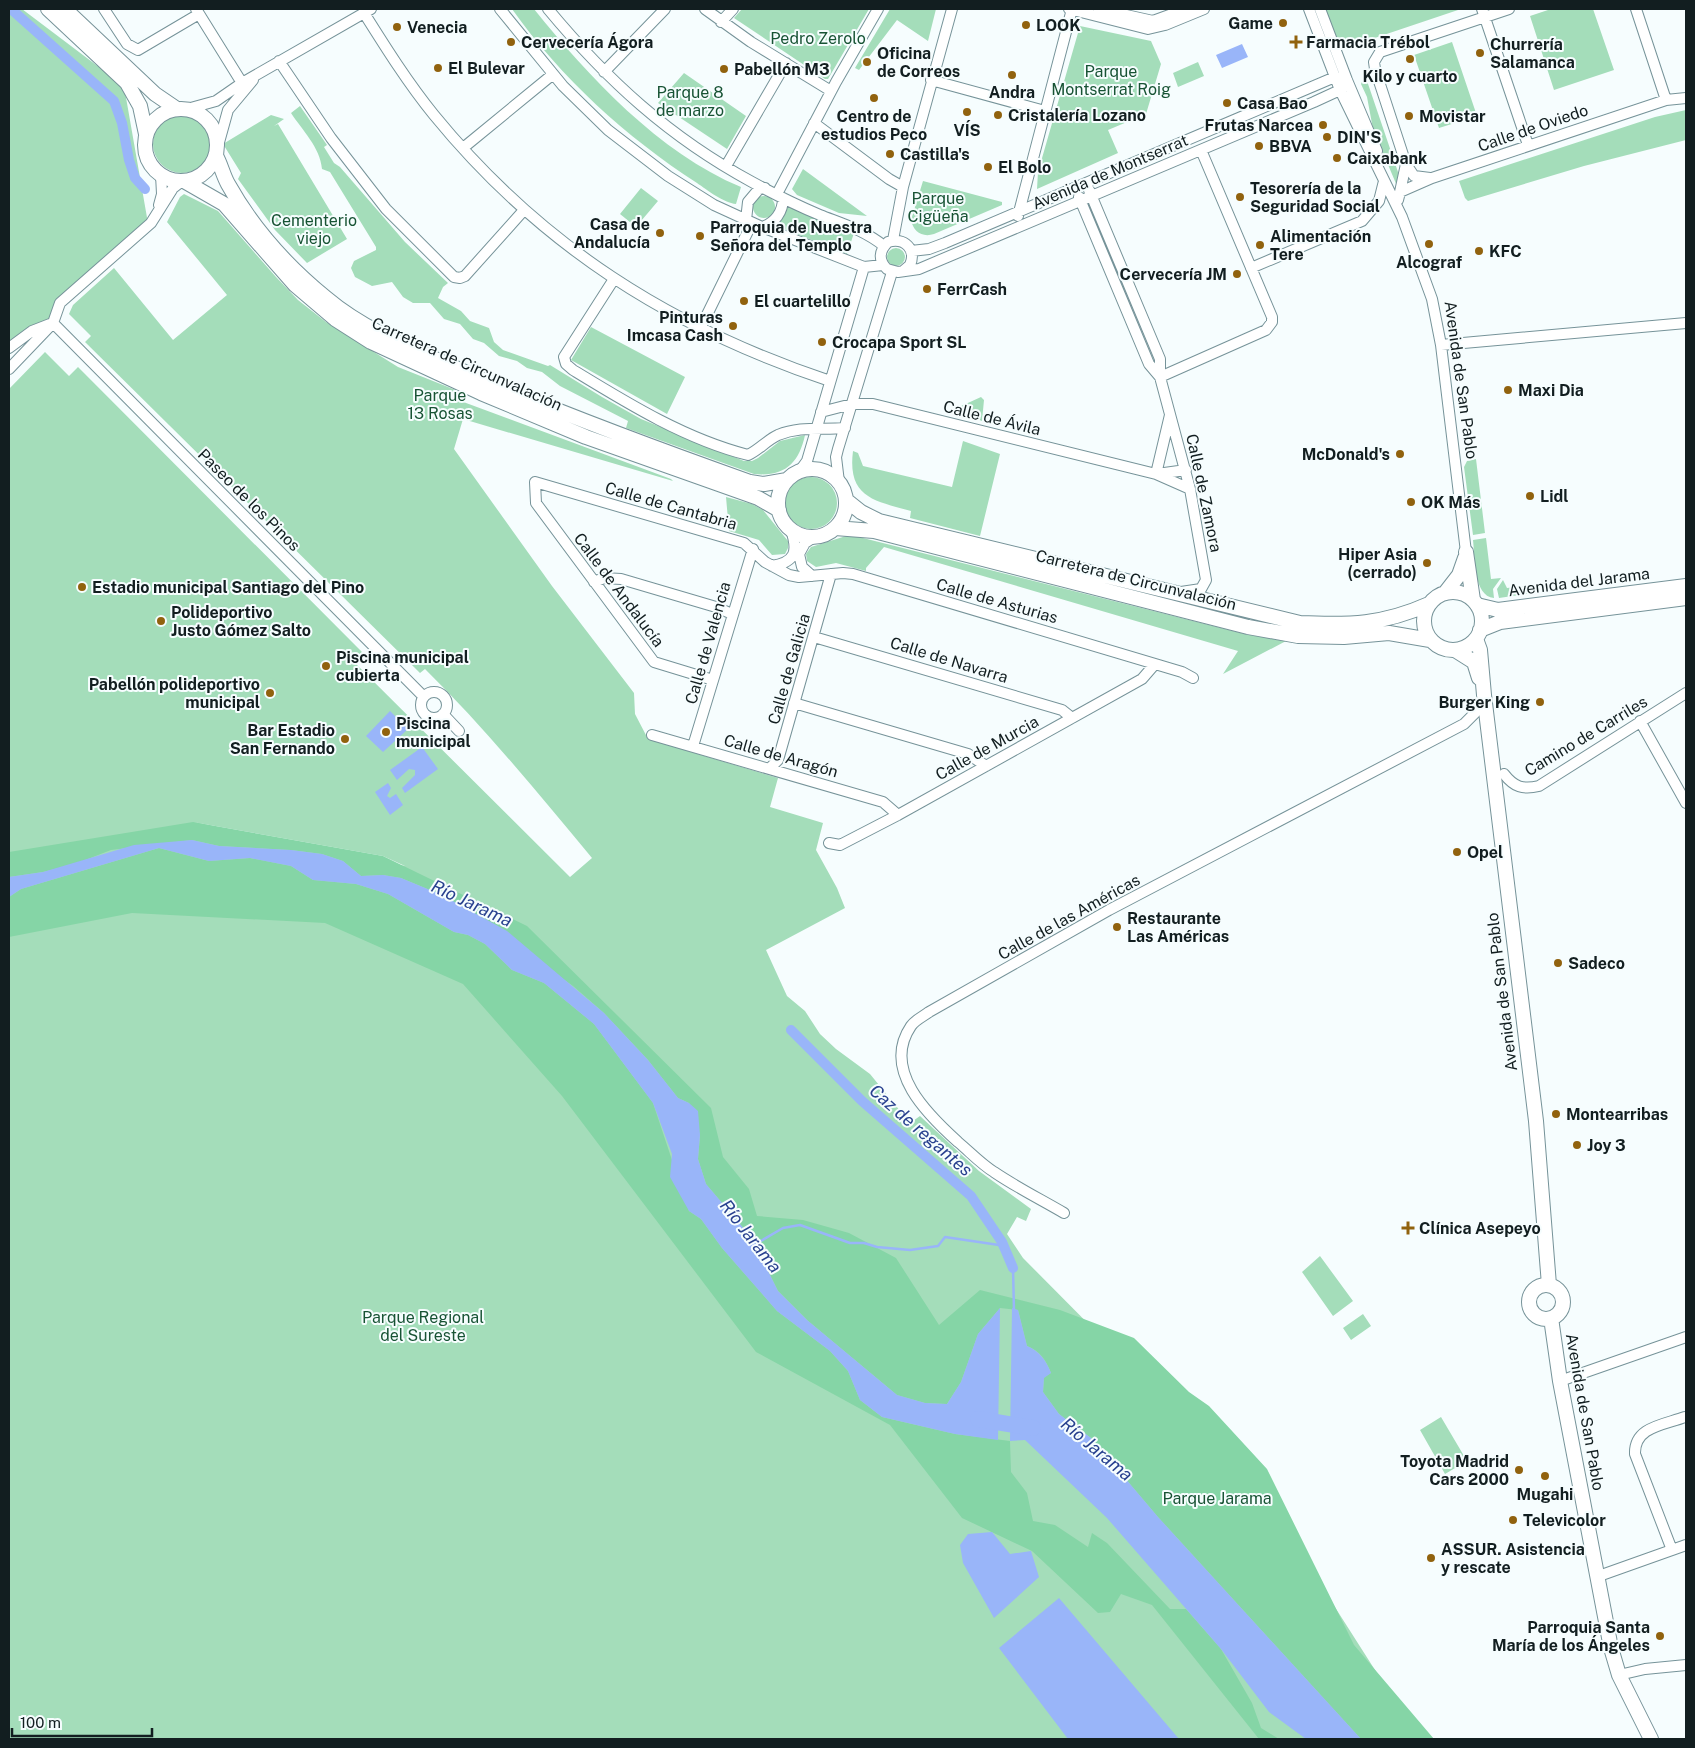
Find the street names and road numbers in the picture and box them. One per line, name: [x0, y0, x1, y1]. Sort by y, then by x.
street label: Calle de Oviedo: [1475, 100, 1591, 156]
street label: Avenida de Montserrat: [1029, 131, 1191, 213]
street label: Avenida de San Pablo: [1440, 300, 1482, 460]
street label: Carretera de Circunvalación: [369, 313, 565, 415]
street label: Calle de Ávila: [941, 396, 1043, 439]
street label: Calle de Zamora: [1182, 432, 1226, 554]
street label: Paseo de los Pinos: [194, 445, 304, 555]
street label: Calle de Cantabria: [603, 478, 739, 534]
street label: Calle de Andalucía: [570, 529, 668, 651]
street label: Carretera de Circunvalación: [1034, 546, 1238, 614]
street label: Avenida del Jarama: [1507, 564, 1651, 600]
street label: Calle de Asturias: [934, 575, 1060, 627]
street label: Calle de Valencia: [681, 580, 735, 706]
street label: Calle de Galicia: [764, 611, 814, 727]
street label: Calle de Navarra: [888, 633, 1010, 687]
street label: Camino de Carriles: [1521, 692, 1651, 780]
street label: Calle de Murcia: [932, 712, 1042, 784]
street label: Calle de Aragón: [722, 731, 840, 781]
street label: Calle de las Américas: [995, 870, 1143, 964]
street label: Avenida de San Pablo: [1483, 912, 1521, 1072]
street label: Avenida de San Pablo: [1562, 1332, 1608, 1492]

